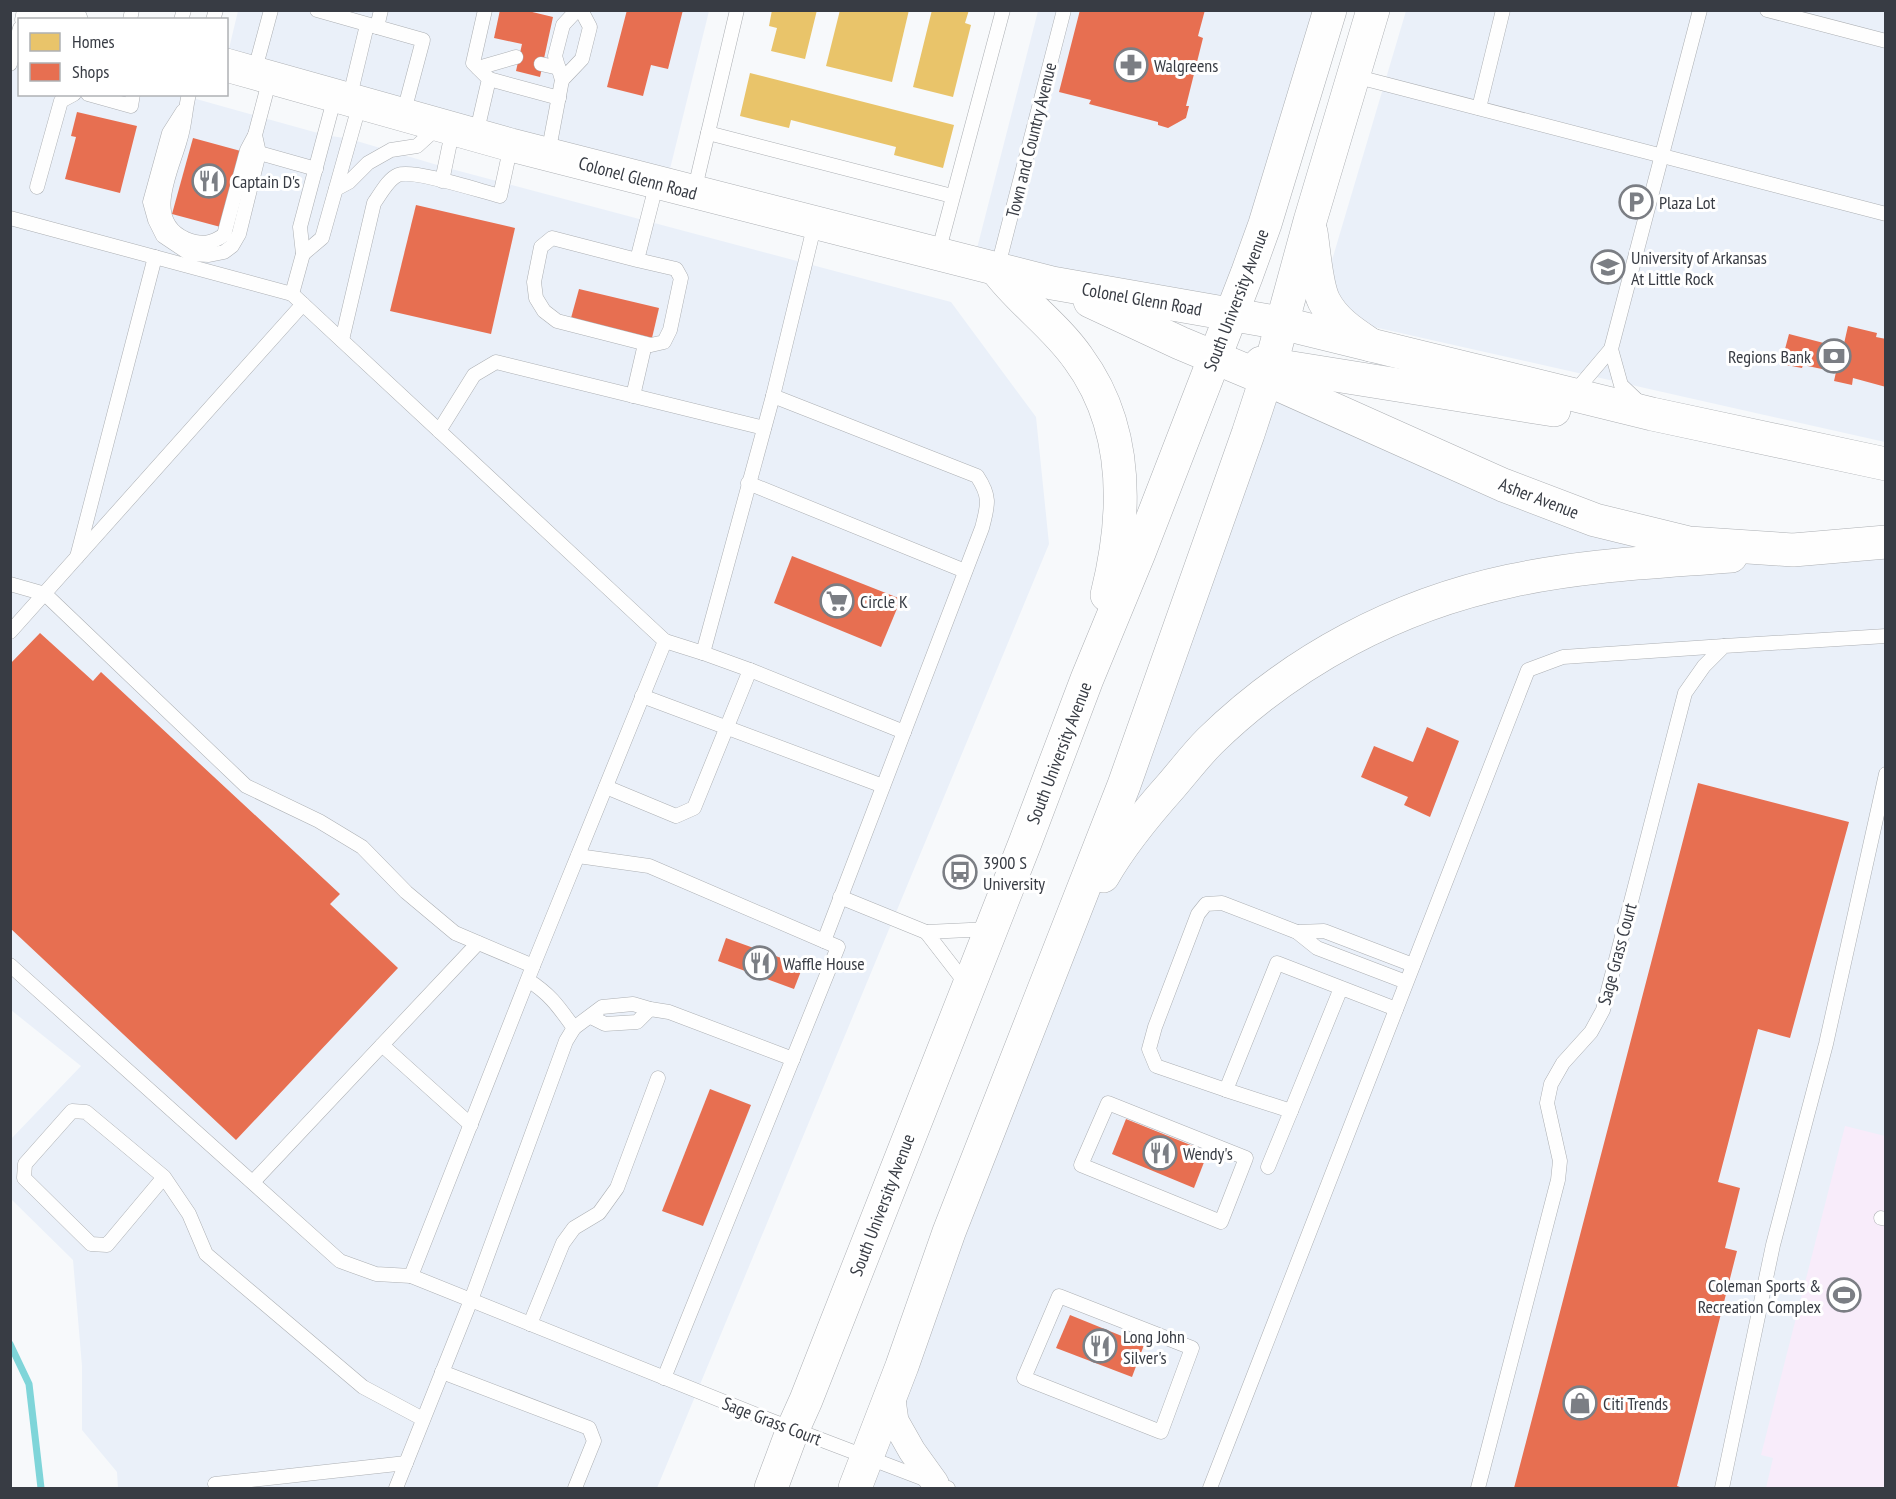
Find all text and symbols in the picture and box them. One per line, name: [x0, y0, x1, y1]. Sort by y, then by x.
legend: [18, 18, 228, 96]
text: Homes: [72, 30, 115, 53]
pharmacy icon: Walgreens: [1113, 47, 1149, 83]
place label: Walgreens: [1154, 54, 1218, 77]
text: Shops: [72, 60, 109, 83]
street label: Town and Country Avenue: [1001, 60, 1061, 220]
street label: Colonel Glenn Road: [576, 151, 700, 205]
restaurant icon: Captain D's: [191, 163, 227, 199]
place label: Captain D's: [232, 170, 300, 193]
parking icon: Plaza Lot: [1618, 184, 1654, 220]
place label: Plaza Lot: [1659, 191, 1715, 214]
street label: South University Avenue: [1198, 226, 1274, 374]
place label: University of Arkansas At Little Rock: [1631, 246, 1767, 290]
school or university icon: University of Arkansas At Little Rock: [1590, 249, 1626, 285]
street label: Colonel Glenn Road: [1080, 277, 1204, 321]
bank icon: Regions Bank: [1816, 338, 1852, 374]
place label: Regions Bank: [1728, 345, 1811, 368]
street label: Asher Avenue: [1496, 472, 1582, 524]
supermarket icon: Circle K: [819, 583, 855, 619]
place label: Circle K: [860, 590, 908, 613]
street label: South University Avenue: [1021, 679, 1097, 827]
place label: 3900 S University: [983, 851, 1045, 895]
bus stop icon: 3900 S University: [942, 854, 978, 890]
street label: Sage Grass Court: [1592, 900, 1642, 1007]
restaurant icon: Waffle House: [742, 945, 778, 981]
place label: Waffle House: [783, 952, 865, 975]
street label: South University Avenue: [844, 1131, 920, 1279]
restaurant icon: Wendy's: [1142, 1135, 1178, 1171]
place label: Wendy's: [1183, 1142, 1233, 1165]
place label: Coleman Sports & Recreation Complex: [1698, 1274, 1822, 1318]
sports icon: Coleman Sports & Recreation Complex: [1826, 1277, 1862, 1313]
place label: Long John Silver's: [1123, 1325, 1185, 1369]
restaurant icon: Long John Silver's: [1082, 1328, 1118, 1364]
shop icon: Citi Trends: [1562, 1385, 1598, 1421]
street label: Sage Grass Court: [719, 1392, 825, 1450]
place label: Citi Trends: [1603, 1392, 1668, 1415]

